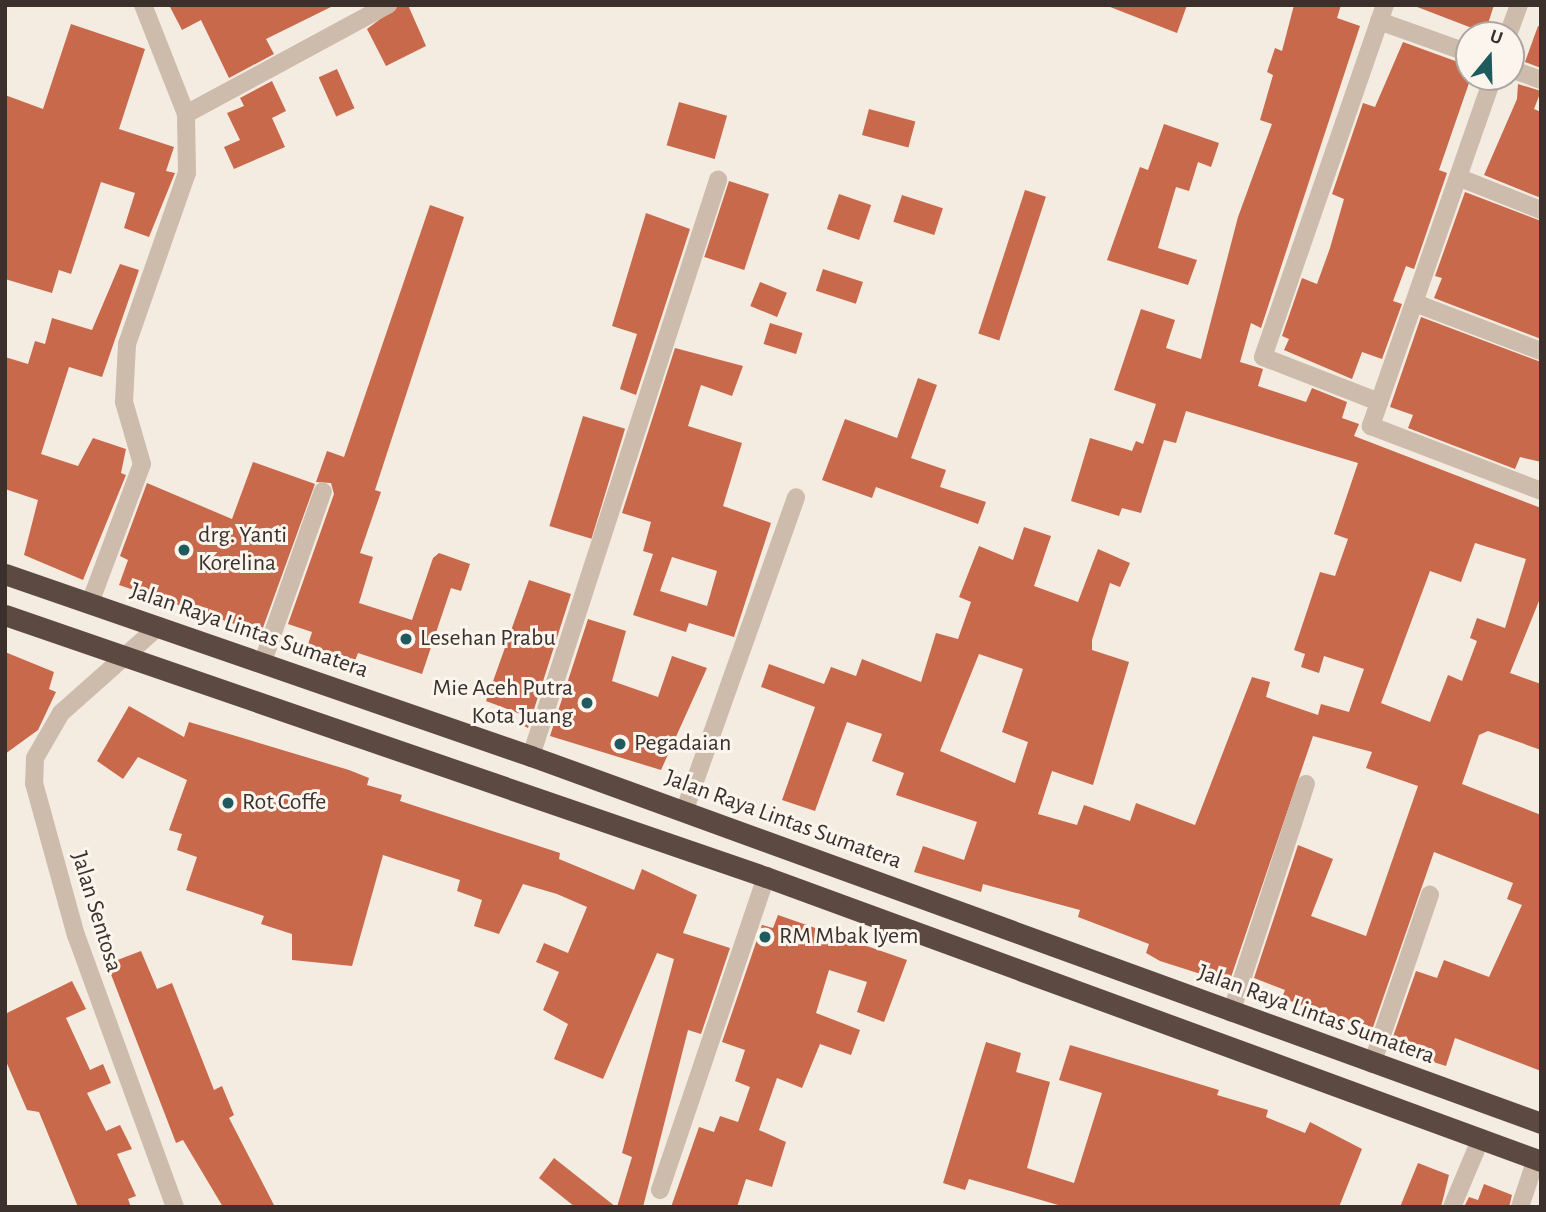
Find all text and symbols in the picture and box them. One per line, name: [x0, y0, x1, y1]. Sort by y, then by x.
north arrow: [1455, 21, 1525, 91]
text: U: [1488, 27, 1505, 49]
place label: drg. Yanti Korelina: [198, 522, 287, 578]
marker: drg. Yanti Korelina: [176, 542, 192, 558]
street label: Jalan Raya Lintas Sumatera: [126, 577, 372, 685]
place label: Lesehan Prabu: [420, 625, 556, 653]
marker: Lesehan Prabu: [398, 631, 414, 647]
place label: Mie Aceh Putra Kota Juang: [432, 675, 573, 731]
marker: Mie Aceh Putra Kota Juang: [579, 695, 595, 711]
place label: Pegadaian: [634, 730, 731, 758]
marker: Pegadaian: [612, 736, 628, 752]
street label: Jalan Raya Lintas Sumatera: [661, 764, 905, 876]
place label: Rot Coffe: [242, 789, 326, 817]
marker: Rot Coffe: [220, 795, 236, 811]
street label: Jalan Sentosa: [64, 848, 128, 976]
place label: RM Mbak Iyem: [779, 923, 918, 951]
marker: RM Mbak Iyem: [757, 929, 773, 945]
street label: Jalan Raya Lintas Sumatera: [1194, 959, 1438, 1071]

